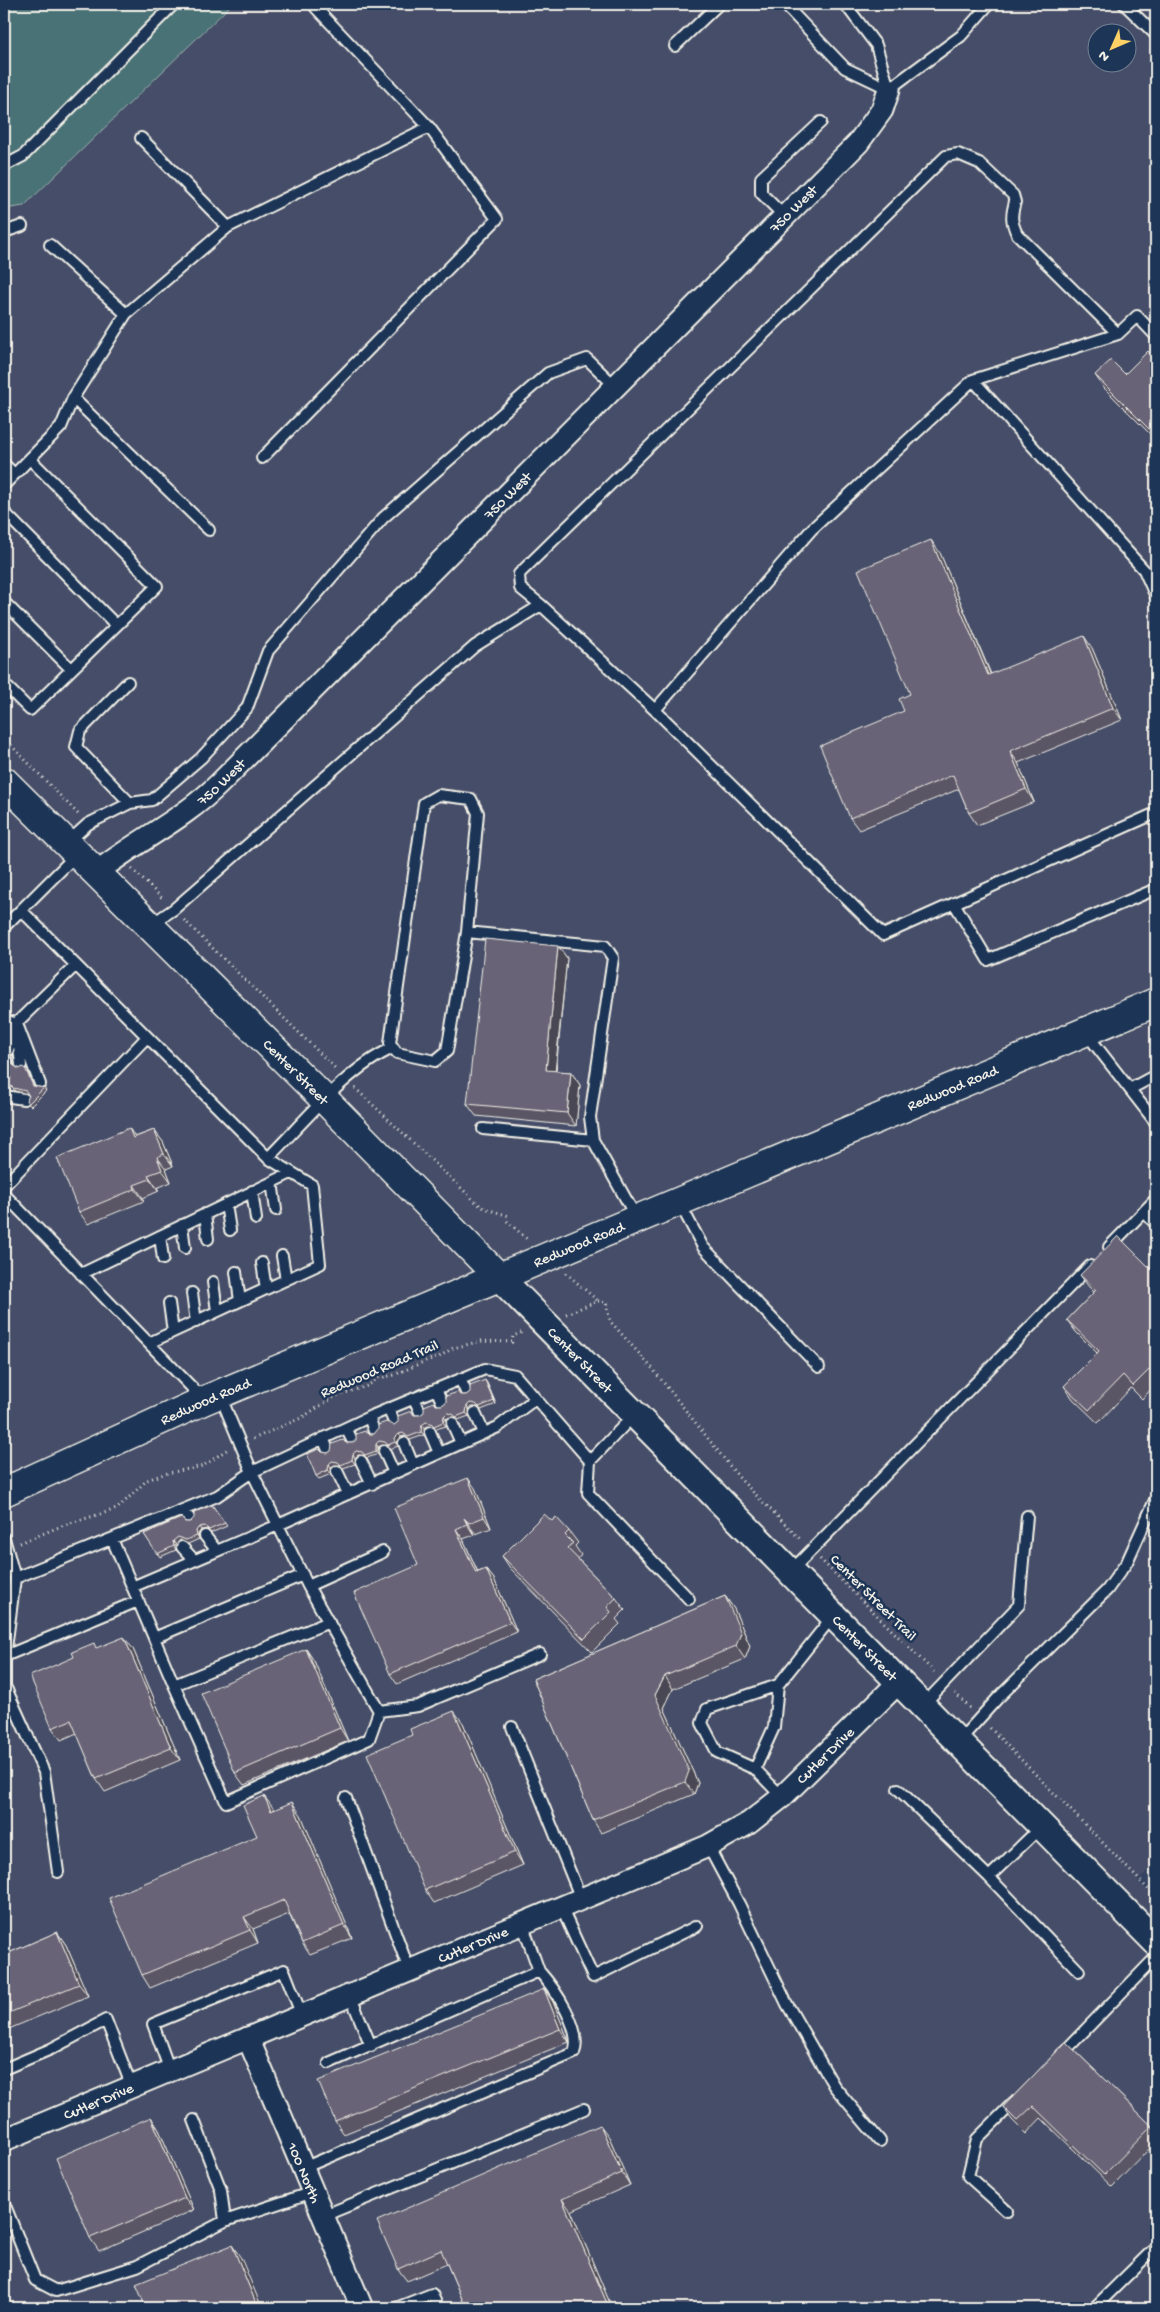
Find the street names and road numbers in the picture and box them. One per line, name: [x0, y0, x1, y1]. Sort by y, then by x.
street label: 750 West: [766, 181, 823, 238]
street label: 750 West: [480, 468, 537, 525]
street label: 750 West: [194, 754, 251, 811]
street label: Center Street: [258, 1036, 333, 1111]
street label: Redwood Road: [905, 1062, 1002, 1116]
street label: Redwood Road: [531, 1218, 629, 1272]
street label: Center Street: [543, 1324, 617, 1399]
street label: Redwood Road Trail: [318, 1337, 441, 1403]
street label: Redwood Road: [158, 1374, 255, 1430]
street label: Center Street Trail: [825, 1551, 920, 1646]
street label: Center Street: [827, 1612, 902, 1687]
street label: Cutler Drive: [794, 1724, 859, 1789]
street label: Cutler Drive: [436, 1923, 511, 1969]
street label: Cutler Drive: [61, 2080, 137, 2125]
street label: 100 North: [282, 2139, 324, 2206]

